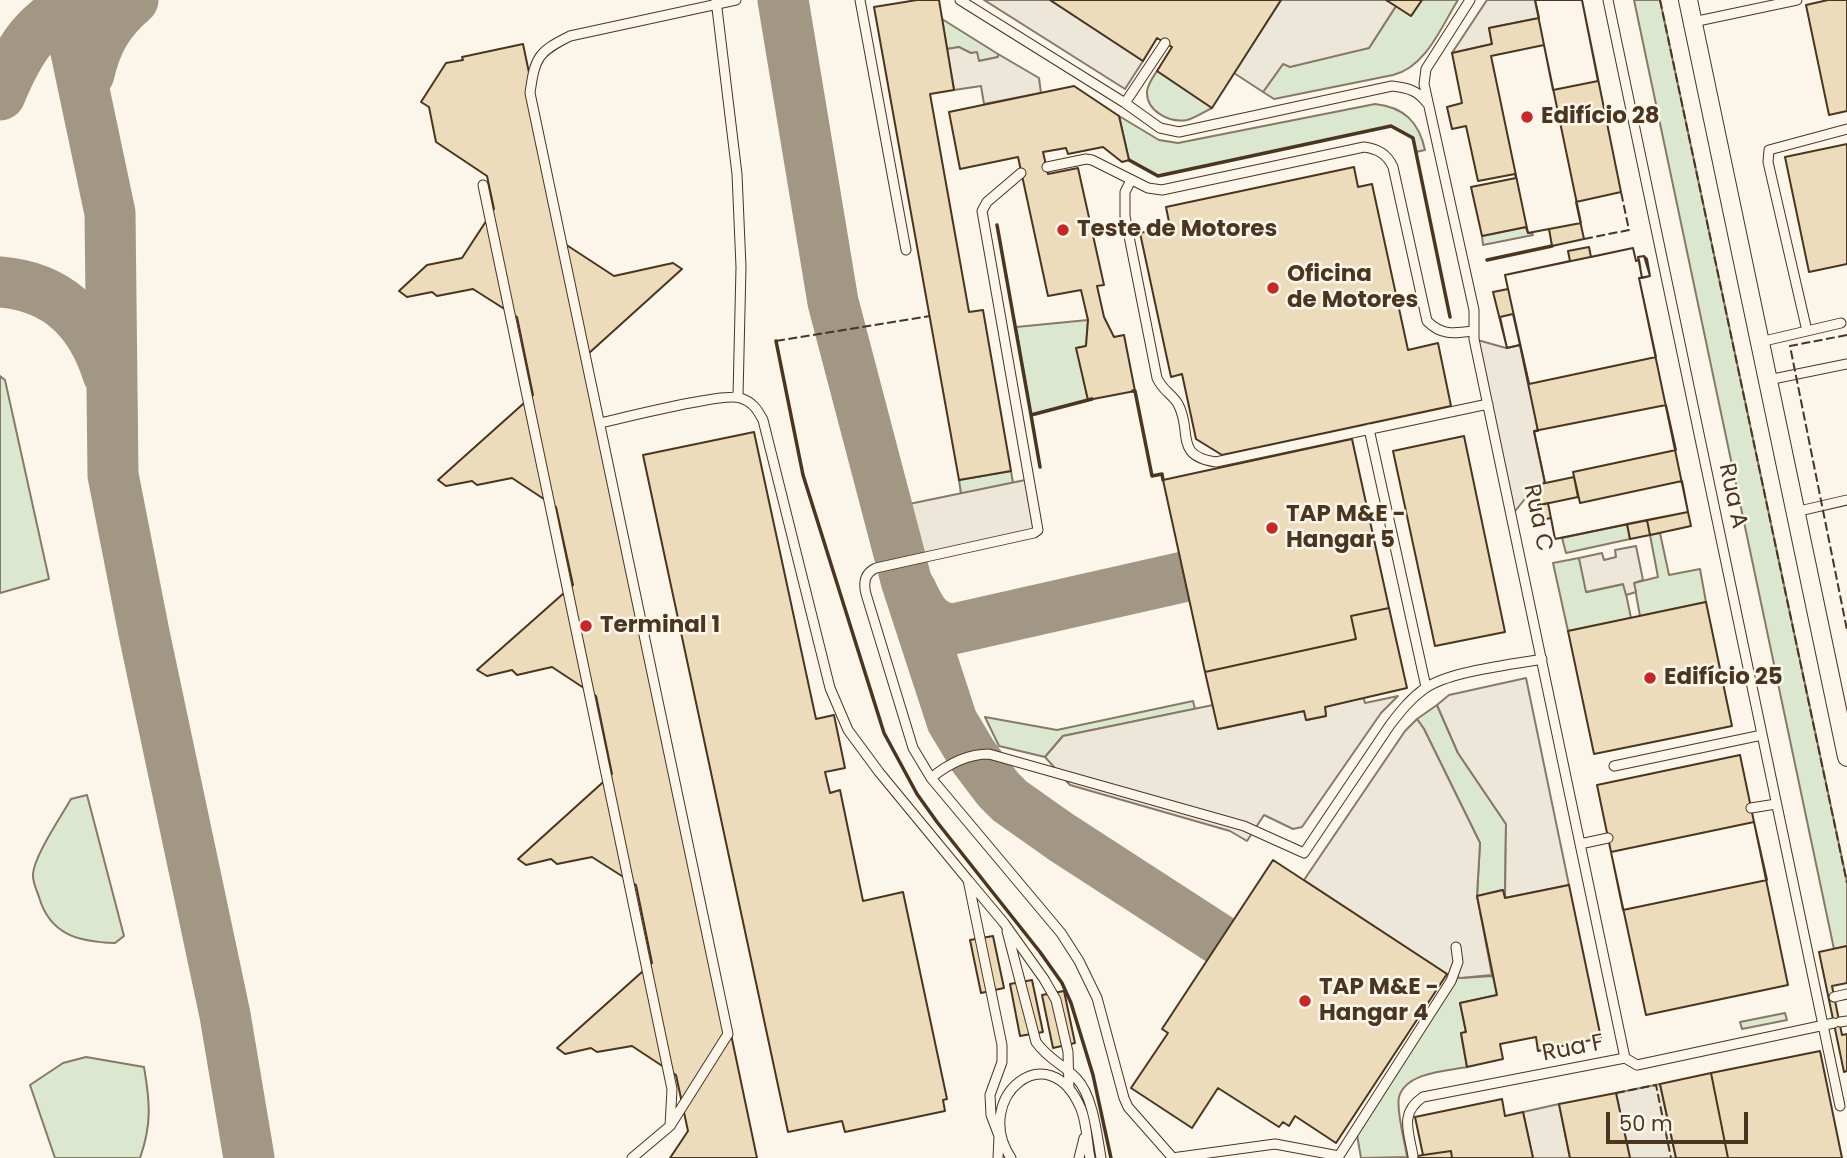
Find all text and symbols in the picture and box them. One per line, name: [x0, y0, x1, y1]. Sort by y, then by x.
place label: Edifício 28: [1541, 103, 1660, 131]
marker: Edifício 28: [1519, 109, 1535, 125]
place label: Teste de Motores: [1077, 216, 1277, 244]
marker: Teste de Motores: [1055, 222, 1071, 238]
place label: Oficina de Motores: [1287, 261, 1418, 315]
marker: Oficina de Motores: [1265, 280, 1281, 296]
street label: Rua A: [1712, 461, 1752, 531]
street label: Rua C: [1516, 482, 1558, 554]
place label: TAP M&E - Hangar 5: [1286, 501, 1406, 555]
marker: TAP M&E - Hangar 5: [1264, 520, 1280, 536]
place label: Terminal 1: [600, 612, 720, 640]
marker: Terminal 1: [578, 618, 594, 634]
place label: Edifício 25: [1664, 664, 1783, 692]
marker: Edifício 25: [1642, 670, 1658, 686]
place label: TAP M&E - Hangar 4: [1319, 974, 1439, 1028]
marker: TAP M&E - Hangar 4: [1297, 993, 1313, 1009]
street label: Rua F: [1540, 1030, 1606, 1068]
scale bar: [1609, 1098, 1751, 1142]
text: 50 m: [1619, 1109, 1673, 1138]

